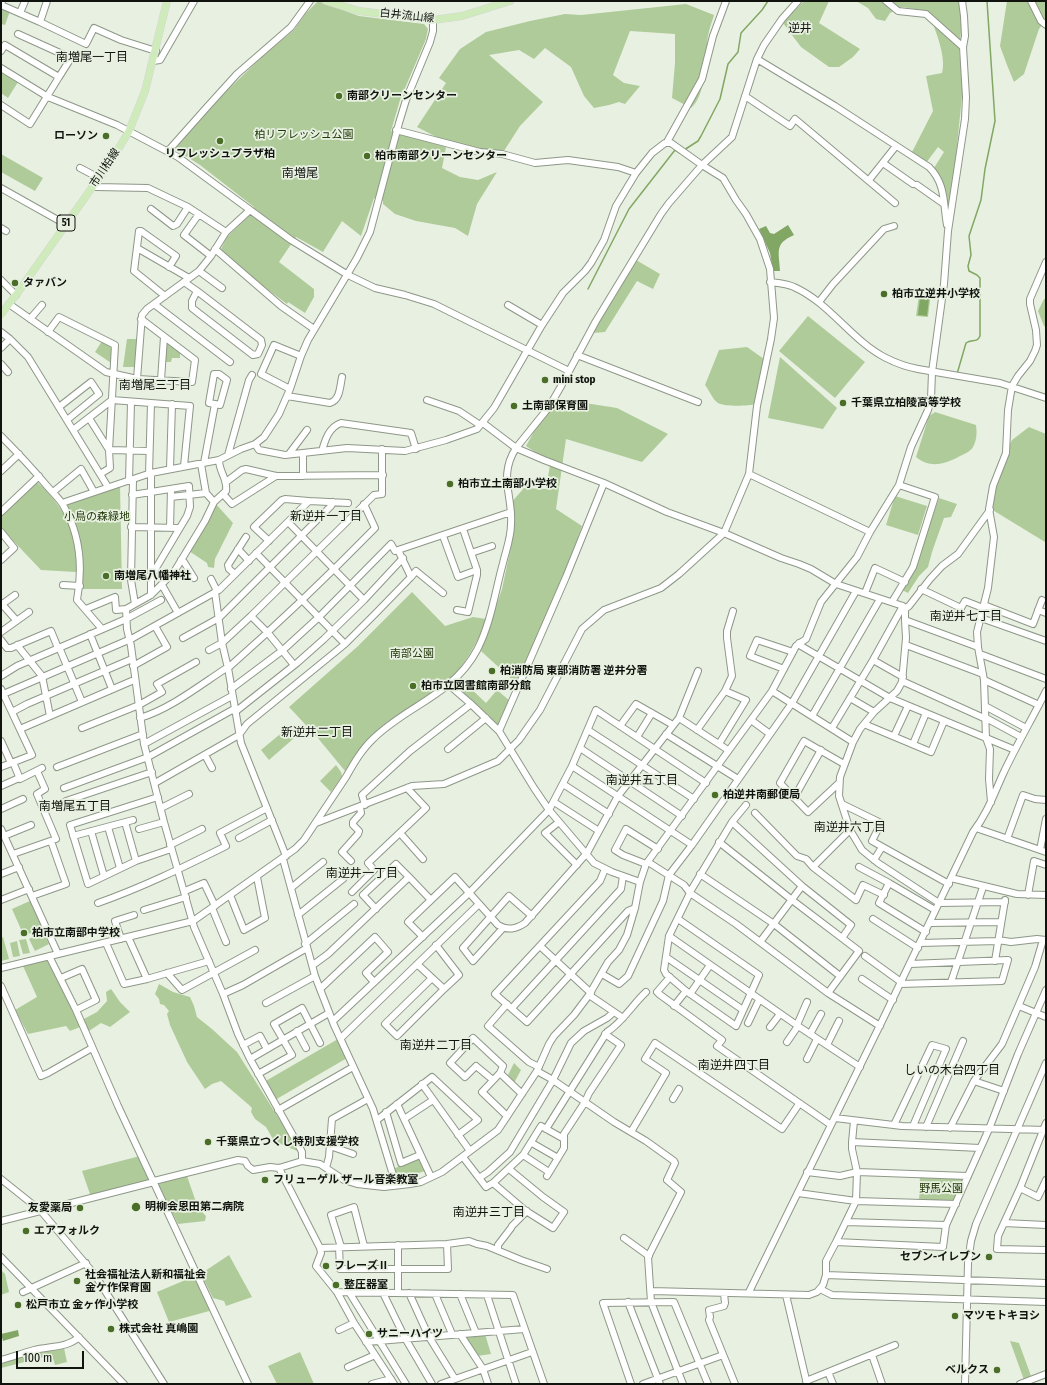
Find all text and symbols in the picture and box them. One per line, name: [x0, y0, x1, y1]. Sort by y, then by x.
street label: 白井流山線: [379, 7, 435, 25]
district label: 逆井: [788, 22, 812, 36]
district label: 南増尾一丁目: [56, 51, 128, 65]
place label: 南部クリーンセンター: [347, 89, 457, 103]
marker: 南部クリーンセンター: [334, 91, 344, 101]
park label: 柏リフレッシュ公園: [255, 128, 353, 142]
place label: ローソン: [54, 129, 98, 143]
marker: ローソン: [101, 131, 111, 141]
marker: リフレッシュプラザ柏: [215, 136, 225, 146]
street label: 市川柏線: [87, 146, 123, 190]
place label: リフレッシュプラザ柏: [165, 147, 275, 161]
place label: 柏市南部クリーンセンター: [375, 149, 507, 163]
marker: 柏市南部クリーンセンター: [362, 151, 372, 161]
district label: 南増尾: [282, 167, 318, 181]
road number: 51: [57, 215, 75, 231]
place label: タァバン: [23, 276, 67, 290]
marker: タァバン: [10, 278, 20, 288]
place label: 柏市立逆井小学校: [892, 287, 980, 301]
marker: 柏市立逆井小学校: [879, 289, 889, 299]
place label: mini stop: [553, 373, 595, 387]
marker: mini stop: [540, 375, 550, 385]
district label: 南増尾三丁目: [119, 379, 191, 393]
place label: 千葉県立柏陵高等学校: [851, 396, 961, 410]
marker: 千葉県立柏陵高等学校: [838, 398, 848, 408]
place label: 土南部保育園: [522, 399, 588, 413]
marker: 土南部保育園: [509, 401, 519, 411]
place label: 柏市立土南部小学校: [458, 477, 557, 491]
marker: 柏市立土南部小学校: [445, 479, 455, 489]
park label: 小鳥の森緑地: [64, 510, 130, 524]
district label: 新逆井一丁目: [290, 510, 362, 524]
place label: 南増尾八幡神社: [114, 569, 191, 583]
marker: 南増尾八幡神社: [101, 571, 111, 581]
district label: 南逆井七丁目: [930, 610, 1002, 624]
park label: 南部公園: [390, 647, 434, 661]
place label: 柏消防局 東部消防署 逆井分署: [500, 664, 648, 678]
marker: 柏消防局 東部消防署 逆井分署: [487, 666, 497, 676]
place label: 柏市立図書館南部分館: [421, 679, 531, 693]
marker: 柏市立図書館南部分館: [408, 681, 418, 691]
district label: 新逆井二丁目: [281, 726, 353, 740]
district label: 南逆井五丁目: [606, 774, 678, 788]
place label: 柏逆井南郵便局: [723, 788, 800, 802]
marker: 柏逆井南郵便局: [710, 790, 720, 800]
district label: 南増尾五丁目: [39, 800, 111, 814]
district label: 南逆井六丁目: [814, 821, 886, 835]
district label: 南逆井一丁目: [326, 867, 398, 881]
place label: 柏市立南部中学校: [32, 926, 120, 940]
marker: 柏市立南部中学校: [19, 928, 29, 938]
district label: 南逆井二丁目: [400, 1039, 472, 1053]
district label: 南逆井四丁目: [698, 1059, 770, 1073]
district label: しいの木台四丁目: [904, 1064, 1000, 1078]
place label: 千葉県立つくし特別支援学校: [216, 1135, 359, 1149]
marker: 千葉県立つくし特別支援学校: [203, 1137, 213, 1147]
place label: フリューゲル ザール音楽教室: [273, 1173, 418, 1187]
marker: フリューゲル ザール音楽教室: [260, 1175, 270, 1185]
park label: 野馬公園: [919, 1182, 963, 1196]
place label: 明柳会恩田第二病院: [145, 1200, 244, 1214]
place label: 友愛薬局: [28, 1201, 72, 1215]
marker: 明柳会恩田第二病院: [130, 1201, 142, 1213]
marker: 友愛薬局: [75, 1203, 85, 1213]
district label: 南逆井三丁目: [453, 1206, 525, 1220]
place label: エアフォルク: [34, 1224, 100, 1238]
marker: エアフォルク: [21, 1226, 31, 1236]
place label: セブン-イレブン: [900, 1250, 981, 1264]
marker: セブン-イレブン: [984, 1252, 994, 1262]
place label: フレーズⅡ: [334, 1259, 389, 1273]
marker: フレーズⅡ: [321, 1261, 331, 1271]
place label: 社会福祉法人新和福祉会 金ケ作保育園: [85, 1268, 206, 1294]
marker: 社会福祉法人新和福祉会 金ケ作保育園: [72, 1276, 82, 1286]
place label: 整圧器室: [344, 1278, 388, 1292]
marker: 整圧器室: [331, 1280, 341, 1290]
place label: 松戸市立 金ヶ作小学校: [26, 1298, 138, 1312]
marker: 松戸市立 金ヶ作小学校: [13, 1300, 23, 1310]
place label: マツモトキヨシ: [963, 1309, 1040, 1323]
marker: マツモトキヨシ: [950, 1311, 960, 1321]
place label: 株式会社 真嶋園: [119, 1322, 198, 1336]
marker: 株式会社 真嶋園: [106, 1324, 116, 1334]
place label: サニーハイツ: [377, 1327, 443, 1341]
marker: サニーハイツ: [364, 1329, 374, 1339]
scale bar: [18, 1343, 86, 1369]
text: 100 m: [23, 1351, 52, 1365]
place label: ベルクス: [945, 1363, 989, 1377]
marker: ベルクス: [992, 1365, 1002, 1375]

